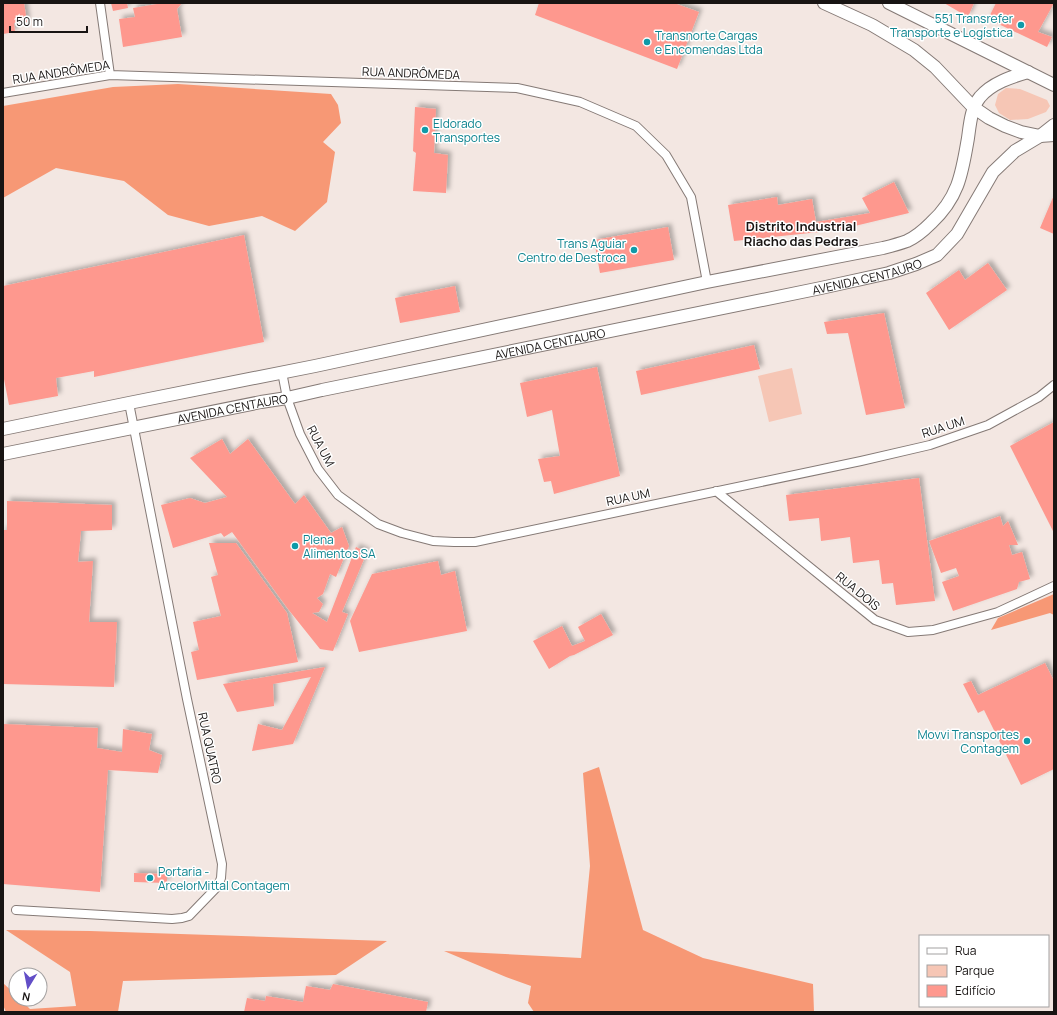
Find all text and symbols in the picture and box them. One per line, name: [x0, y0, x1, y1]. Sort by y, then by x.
scale bar: [10, 8, 87, 34]
place label: 551 Transrefer Transporte e Logística: [890, 10, 1014, 41]
text: 50 m: [16, 13, 43, 30]
marker: 551 Transrefer Transporte e Logística: [1016, 20, 1026, 30]
place label: Transnorte Cargas e Encomendas Ltda: [655, 27, 763, 58]
marker: Transnorte Cargas e Encomendas Ltda: [642, 37, 652, 47]
street label: RUA ANDRÔMEDA: [11, 56, 111, 88]
street label: RUA ANDRÔMEDA: [362, 63, 461, 83]
place label: Eldorado Transportes: [433, 115, 500, 146]
marker: Eldorado Transportes: [420, 125, 430, 135]
district label: Distrito Industrial Riacho das Pedras: [744, 217, 858, 250]
place label: Trans Aguiar Centro de Destroca: [518, 235, 627, 266]
marker: Trans Aguiar Centro de Destroca: [629, 245, 639, 255]
street label: AVENIDA CENTAURO: [811, 254, 925, 298]
street label: AVENIDA CENTAURO: [493, 324, 607, 363]
street label: AVENIDA CENTAURO: [176, 389, 289, 427]
street label: RUA UM: [919, 412, 967, 442]
street label: RUA UM: [303, 423, 339, 469]
street label: RUA UM: [605, 484, 651, 510]
place label: Plena Alimentos SA: [303, 531, 376, 562]
marker: Plena Alimentos SA: [290, 541, 300, 551]
street label: RUA DOIS: [832, 568, 884, 614]
street label: RUA QUATRO: [194, 711, 226, 786]
place label: Movvi Transportes Contagem: [918, 726, 1019, 757]
marker: Movvi Transportes Contagem: [1022, 736, 1032, 746]
place label: Portaria - ArcelorMittal Contagem: [158, 863, 290, 894]
marker: Portaria - ArcelorMittal Contagem: [145, 873, 155, 883]
legend: [919, 935, 1049, 1007]
text: Rua: [955, 942, 976, 959]
text: Parque: [955, 962, 994, 979]
north arrow: [8, 967, 48, 1007]
text: Edifício: [955, 982, 995, 999]
text: N: [21, 989, 31, 1005]

